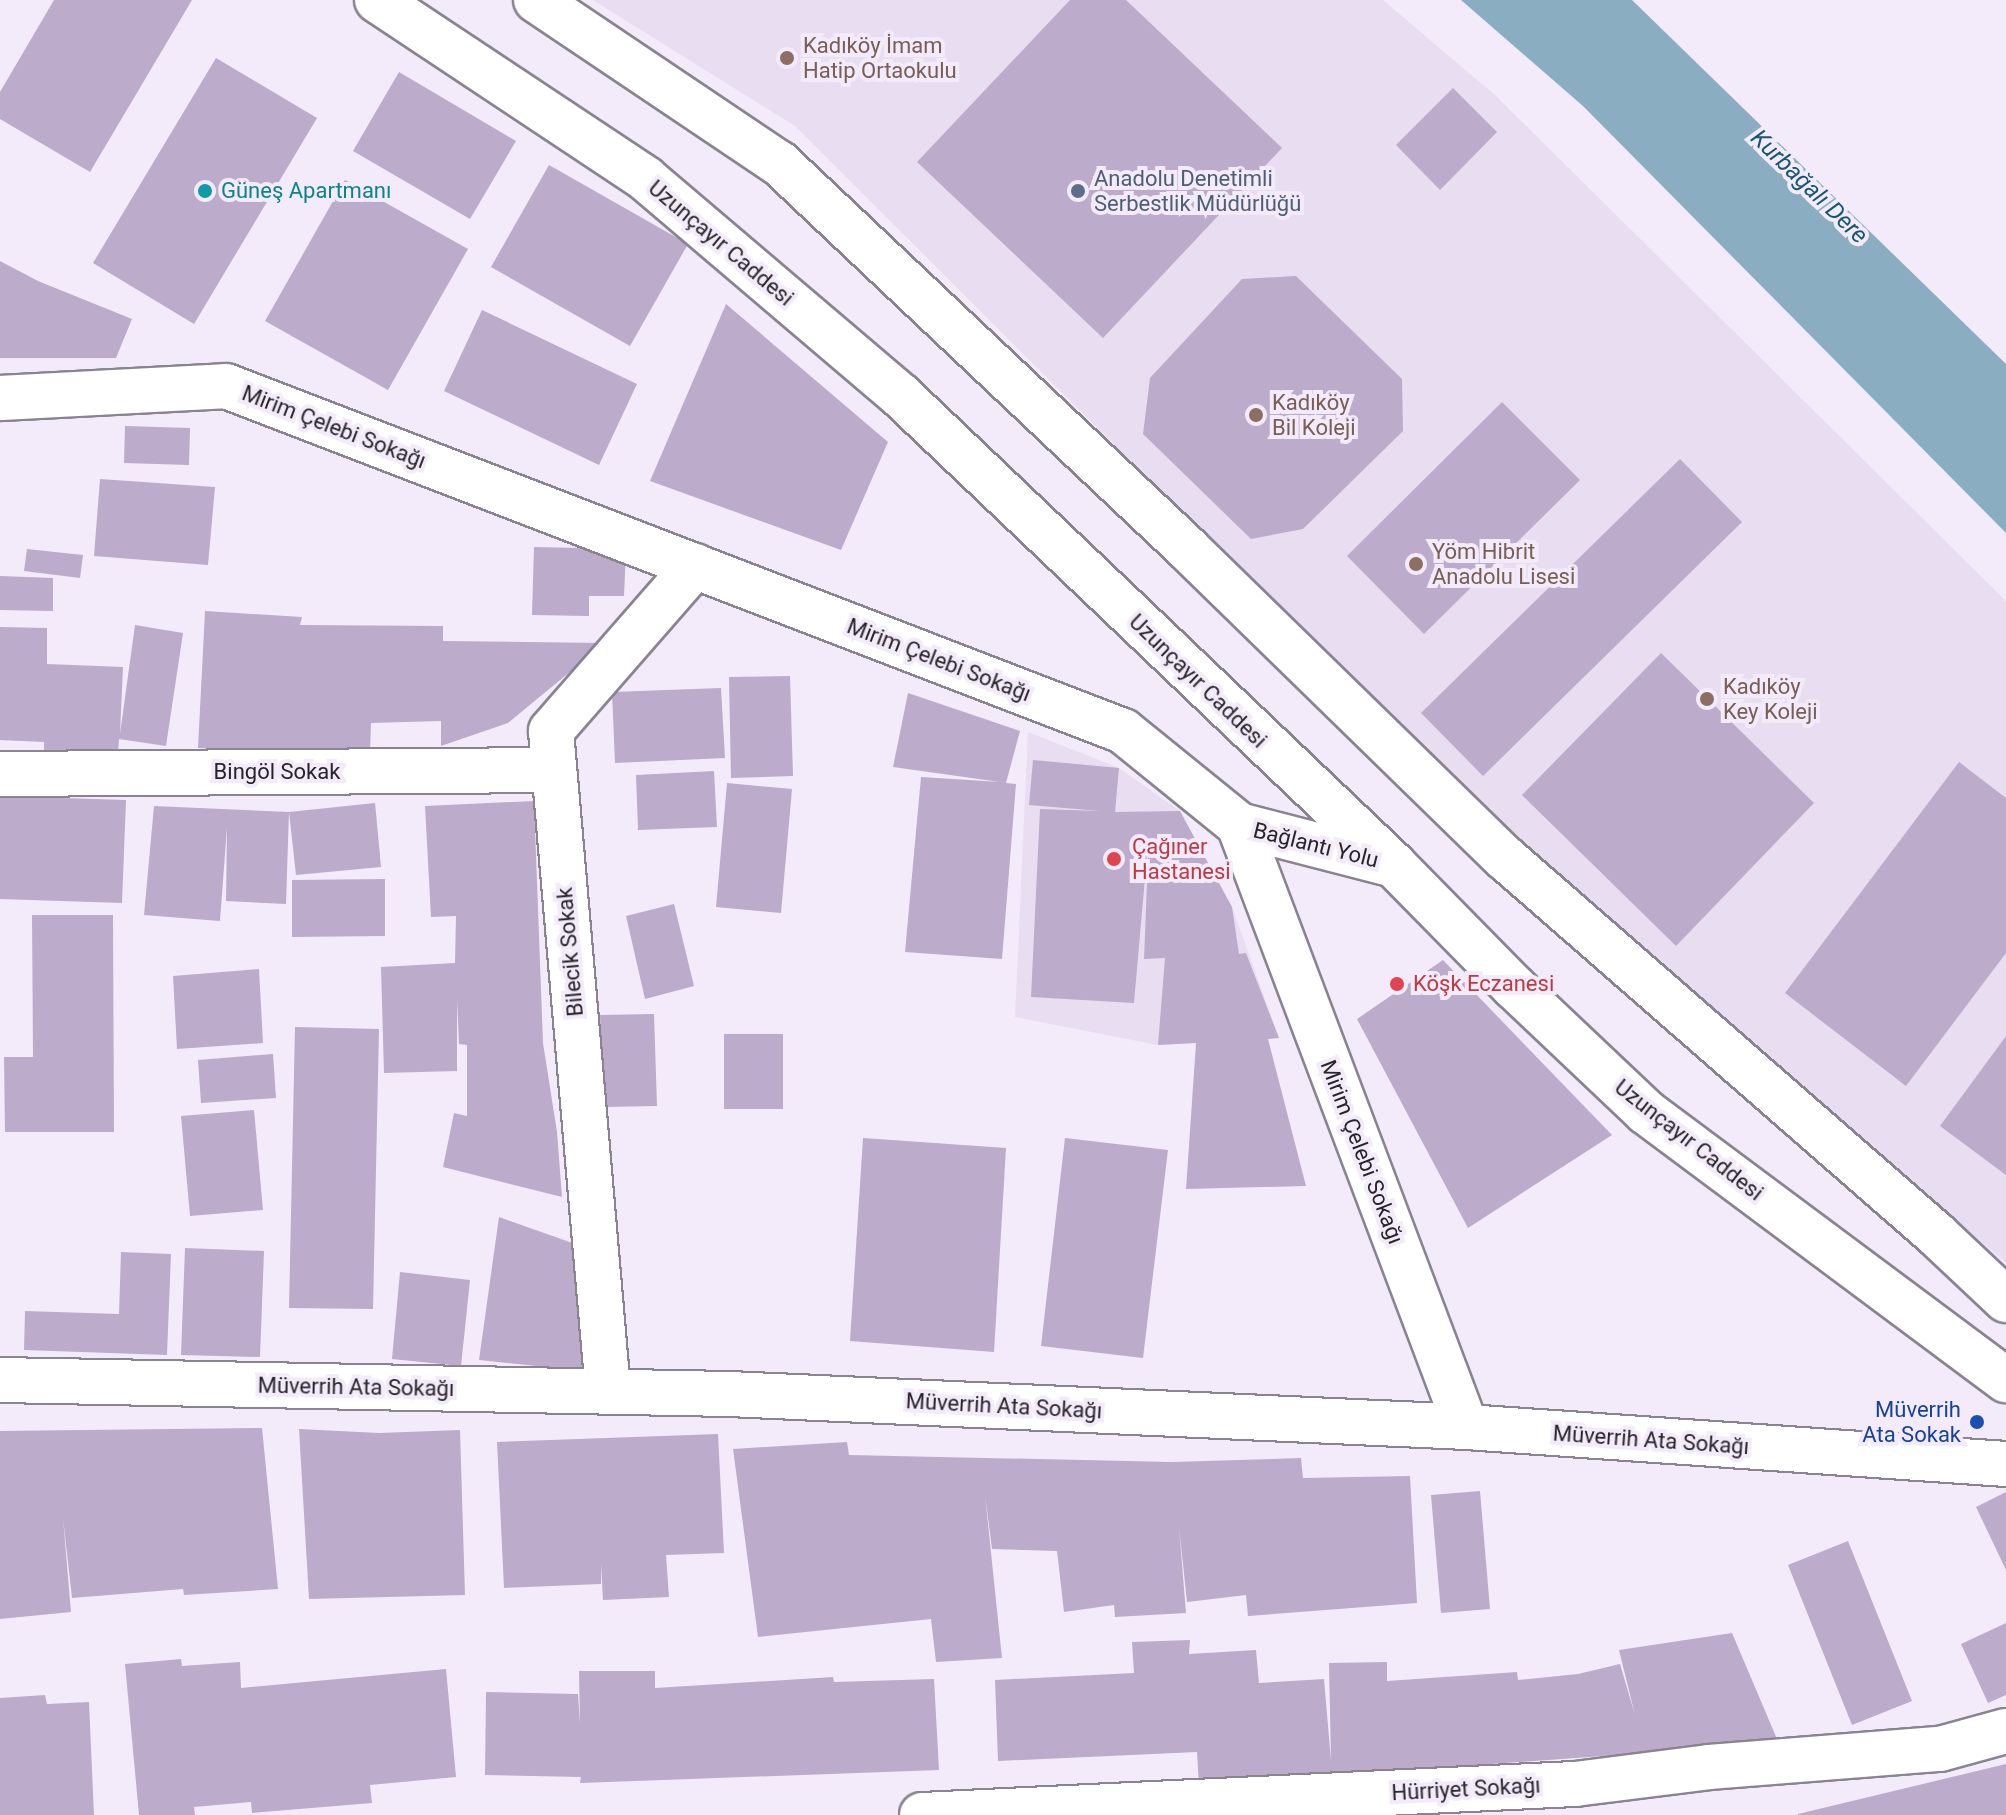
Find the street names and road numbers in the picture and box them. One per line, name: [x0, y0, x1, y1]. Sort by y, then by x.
street label: Uzunçayır Caddesi: [643, 175, 799, 311]
street label: Mirim Çelebi Sokağı: [238, 380, 430, 474]
street label: Uzunçayır Caddesi: [1124, 609, 1272, 753]
street label: Mirim Çelebi Sokağı: [843, 613, 1035, 707]
street label: Bingöl Sokak: [214, 759, 340, 785]
street label: Bağlantı Yolu: [1251, 817, 1381, 873]
street label: Bilecik Sokak: [551, 886, 589, 1018]
street label: Mirim Çelebi Sokağı: [1315, 1056, 1409, 1248]
street label: Uzunçayır Caddesi: [1610, 1074, 1768, 1206]
street label: Müverrih Ata Sokağı: [257, 1372, 455, 1402]
street label: Müverrih Ata Sokağı: [905, 1388, 1103, 1424]
street label: Müverrih Ata Sokağı: [1552, 1420, 1750, 1460]
street label: Hürriyet Sokağı: [1391, 1772, 1541, 1806]

